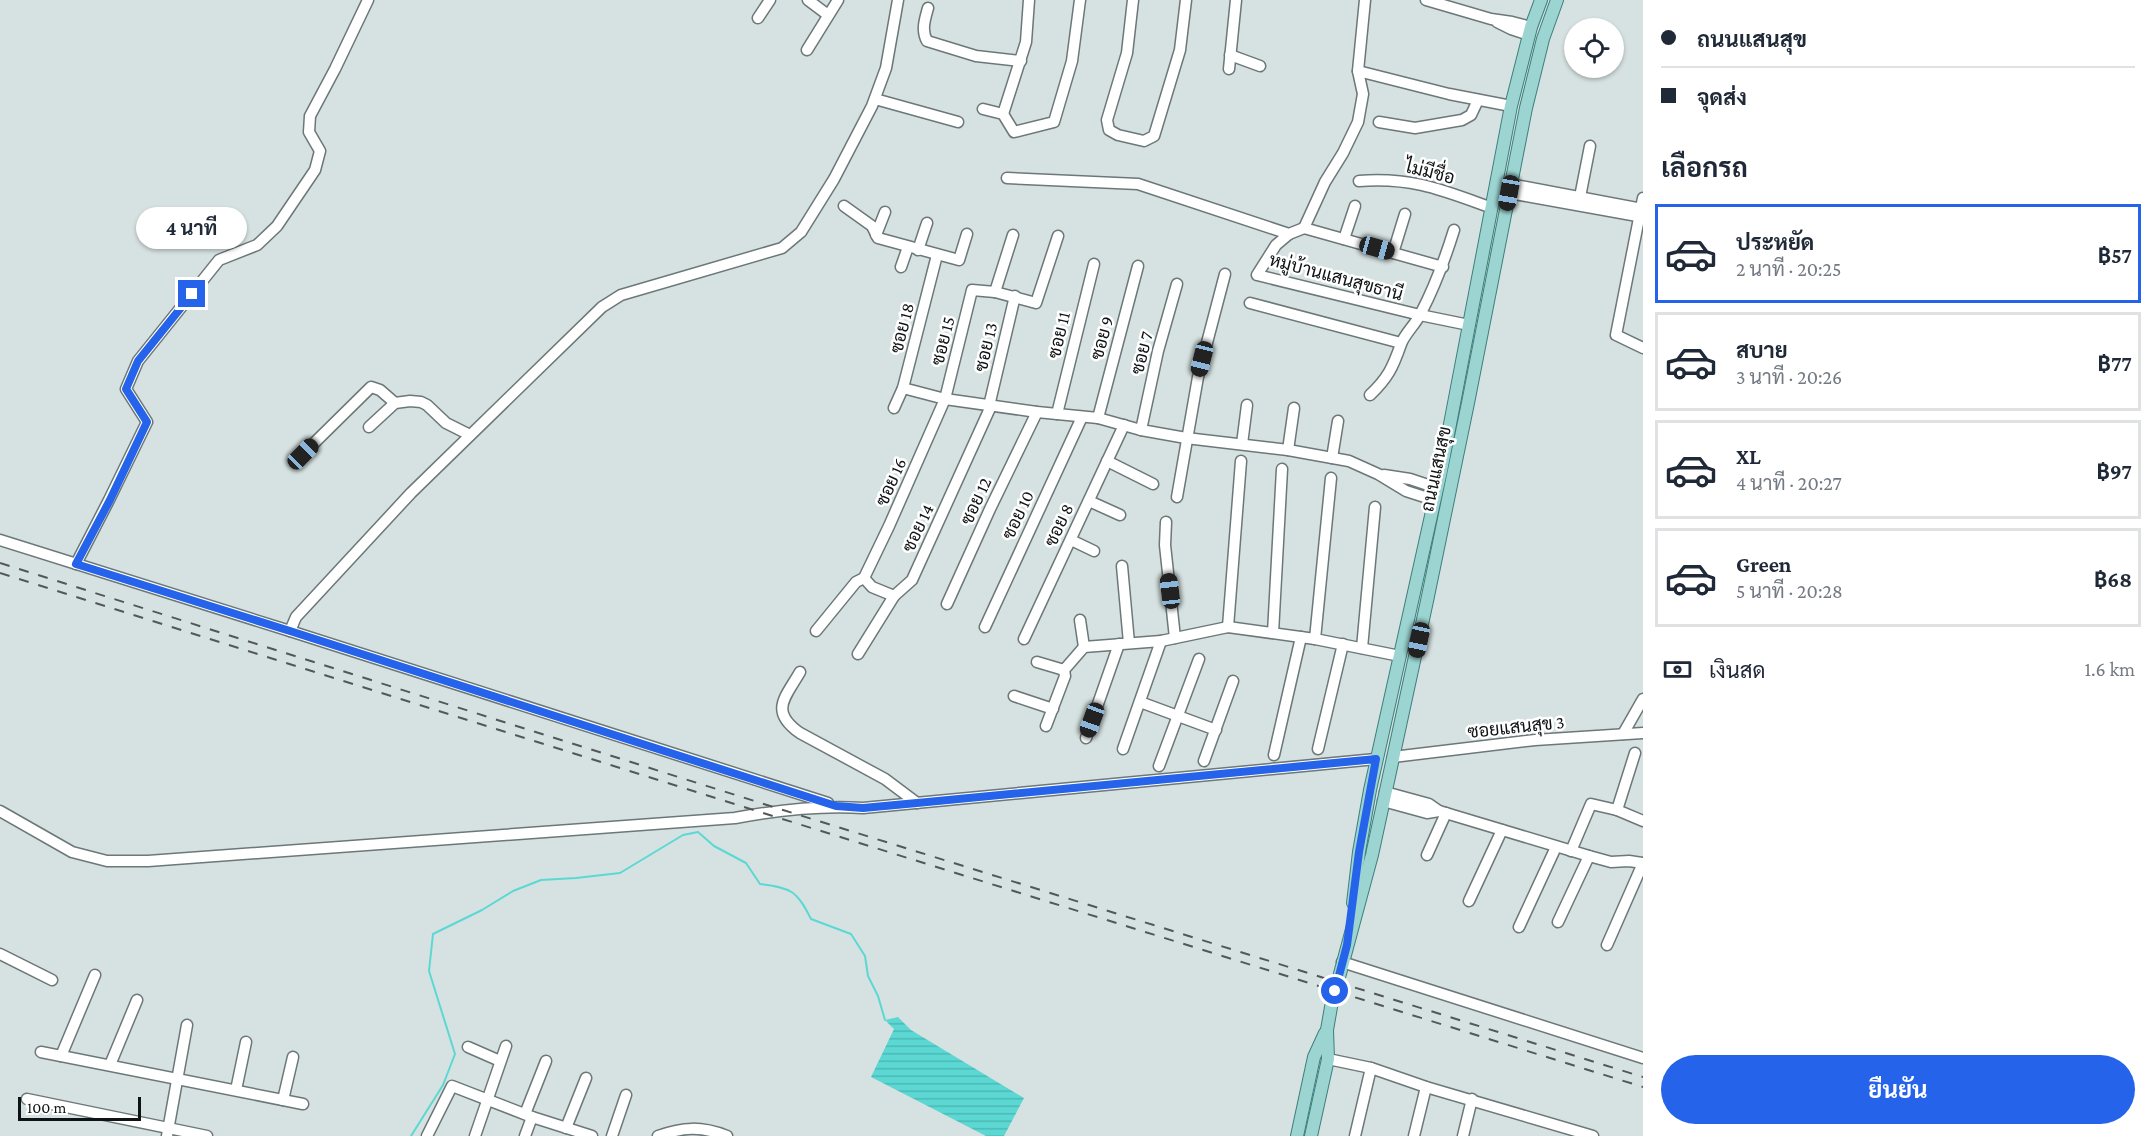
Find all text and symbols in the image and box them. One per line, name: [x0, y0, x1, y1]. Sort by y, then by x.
map controls: [1564, 18, 1624, 78]
button: locate: [1564, 18, 1624, 78]
text: ถนนแสนสุข: [1697, 27, 1807, 52]
text: จุดส่ง: [1697, 85, 1747, 110]
street label: ไม่มีชื่อ: [1401, 150, 1458, 188]
text: เลือกรถ: [1661, 153, 1748, 183]
car: [1497, 174, 1521, 212]
callout: 4 นาที: [136, 207, 248, 249]
text: 4 นาที: [166, 217, 217, 239]
icon: car: [1664, 227, 1718, 281]
text: ประหยัด: [1736, 230, 1814, 255]
car: [1357, 234, 1397, 262]
text: ฿57: [2098, 243, 2132, 268]
street label: หมู่บ้านแสนสุขธานี: [1266, 247, 1406, 307]
text: 2 นาที · 20:25: [1736, 258, 1842, 280]
route end: [178, 280, 205, 307]
street label: ซอย 18: [886, 301, 918, 355]
street label: ซอย 11: [1044, 310, 1074, 360]
street label: ซอย 15: [927, 314, 959, 368]
street label: ซอย 9: [1087, 314, 1117, 362]
street label: ซอย 13: [971, 320, 1001, 374]
street label: ซอย 7: [1127, 329, 1157, 377]
icon: car: [1664, 335, 1718, 389]
text: สบาย: [1736, 338, 1788, 363]
car: [1189, 339, 1215, 379]
text: ฿77: [2098, 351, 2132, 376]
text: 3 นาที · 20:26: [1736, 366, 1842, 388]
street label: ถนนแสนสุข: [1417, 424, 1457, 514]
car: [284, 435, 322, 473]
icon: car: [1664, 443, 1718, 497]
text: XL: [1736, 444, 1761, 469]
street label: ซอย 16: [872, 455, 910, 509]
text: ฿97: [2096, 459, 2132, 484]
text: 4 นาที · 20:27: [1736, 472, 1842, 494]
street label: ซอย 12: [956, 474, 996, 528]
street label: ซอย 10: [998, 487, 1038, 543]
street label: ซอย 8: [1040, 500, 1078, 550]
street label: ซอย 14: [898, 501, 938, 555]
icon: car: [1664, 551, 1718, 605]
text: Green: [1736, 552, 1792, 577]
text: ฿68: [2094, 567, 2132, 592]
car: [1159, 572, 1181, 610]
text: 5 นาที · 20:28: [1736, 580, 1843, 602]
car: [1406, 621, 1432, 659]
icon: cash: [1661, 653, 1694, 686]
text: เงินสด: [1709, 658, 1766, 683]
text: 1.6 km: [2084, 658, 2135, 680]
car: [1077, 700, 1107, 740]
street label: ซอยแสนสุข 3: [1467, 712, 1566, 744]
route start: [1321, 977, 1348, 1004]
button: ยืนยัน: [1661, 1055, 2135, 1124]
scale bar: [18, 1094, 141, 1122]
text: 100 m: [27, 1099, 66, 1116]

